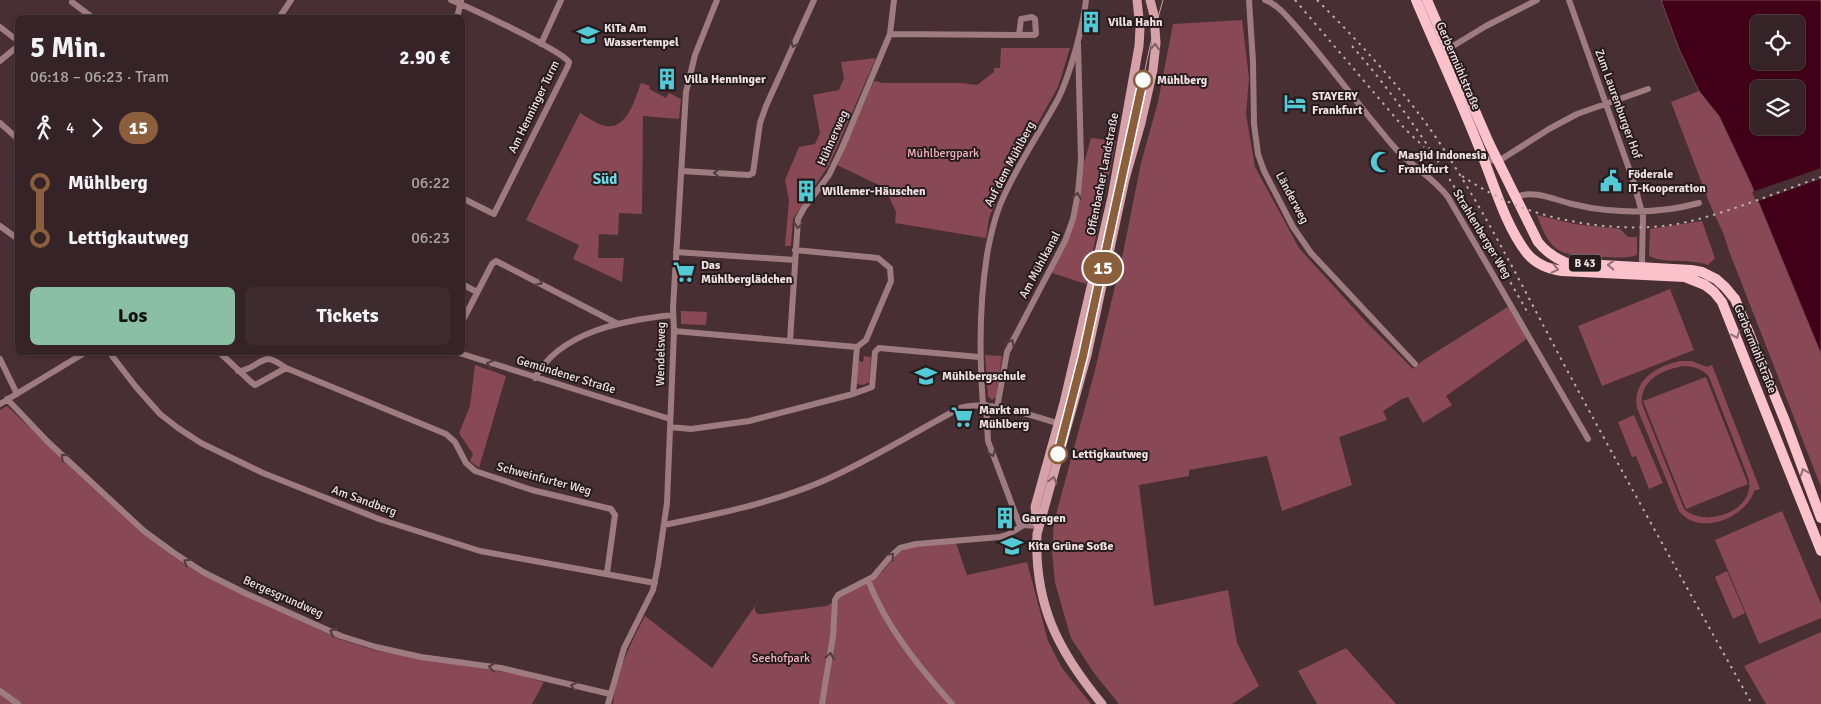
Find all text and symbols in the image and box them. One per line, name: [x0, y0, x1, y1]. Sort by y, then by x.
building icon: Villa Hahn: [1078, 9, 1104, 35]
place label: Villa Hahn: [1108, 15, 1163, 30]
map controls: [1750, 15, 1805, 135]
button: locate: [1750, 15, 1805, 70]
street label: Gerbermühlstraße: [1433, 20, 1483, 112]
place label: KiTa Am Wassertempel: [604, 21, 679, 50]
school or university icon: KiTa Am Wassertempel: [575, 22, 601, 48]
text: 5 Min.: [30, 31, 106, 65]
one-way arrow: [789, 39, 800, 48]
one-way arrow: [1150, 42, 1161, 50]
text: 2.90 €: [399, 46, 450, 70]
street label: Zum Laurenburger Hof: [1591, 47, 1645, 162]
street label: Am Henninger Turm: [505, 58, 563, 156]
building icon: Villa Henninger: [654, 66, 680, 92]
text: 06:18 – 06:23 · Tram: [30, 67, 169, 87]
marker: Mühlberg: [1133, 70, 1153, 90]
place label: Villa Henninger: [684, 72, 766, 87]
place label: Mühlberg: [1157, 73, 1208, 88]
button: layers: [1750, 80, 1805, 135]
place label: STAYERY Frankfurt: [1312, 89, 1363, 118]
hotel icon: STAYERY Frankfurt: [1282, 90, 1308, 116]
street label: Hühnerweg: [814, 108, 852, 168]
street label: Offenbacher Landstraße: [1084, 112, 1122, 236]
icon: walk: [30, 114, 58, 142]
icon: forward: [83, 114, 111, 142]
text: 15: [129, 117, 148, 139]
text: 4: [66, 118, 75, 138]
street label: Auf dem Mühlberg: [981, 119, 1039, 209]
park label: Mühlbergpark: [907, 146, 979, 161]
place label: Masjid Indonesia Frankfurt: [1398, 148, 1487, 177]
mosque icon: Masjid Indonesia Frankfurt: [1368, 149, 1394, 175]
one-way arrow: [713, 167, 721, 178]
place label: Föderale IT-Kooperation: [1628, 167, 1706, 196]
public building icon: Föderale IT-Kooperation: [1598, 168, 1624, 194]
street label: Länderweg: [1272, 169, 1312, 227]
district label: Süd: [593, 170, 617, 188]
text: Mühlberg: [68, 171, 148, 195]
text: 06:22: [411, 173, 450, 193]
building icon: Willemer-Häuschen: [793, 178, 819, 204]
place label: Willemer-Häuschen: [822, 184, 926, 199]
street label: Strahlenberger Weg: [1449, 186, 1515, 282]
one-way arrow: [1072, 192, 1082, 200]
one-way arrow: [793, 221, 804, 229]
text: Lettigkautweg: [68, 226, 189, 250]
text: 06:23: [411, 228, 450, 248]
street label: Am Mühlkanal: [1016, 228, 1064, 301]
line badge: 15: [1080, 252, 1126, 284]
road number: B 43: [1569, 254, 1601, 272]
text: 15: [1093, 257, 1113, 279]
place label: Das Mühlberglädchen: [701, 258, 793, 287]
supermarket icon: Das Mühlberglädchen: [671, 259, 697, 285]
one-way arrow: [1607, 259, 1615, 270]
one-way arrow: [1550, 264, 1559, 274]
one-way arrow: [534, 276, 543, 286]
button: Los: [30, 287, 235, 345]
button: Tickets: [245, 287, 450, 345]
street label: Gerbermühlstraße: [1730, 302, 1780, 396]
street label: Wendelsweg: [653, 322, 669, 386]
one-way arrow: [1730, 330, 1740, 339]
one-way arrow: [1005, 340, 1015, 349]
street label: Gemündener Straße: [514, 353, 618, 397]
one-way arrow: [485, 359, 494, 370]
school or university icon: Mühlbergschule: [913, 363, 939, 389]
place label: Mühlbergschule: [942, 369, 1026, 384]
place label: Markt am Mühlberg: [979, 403, 1030, 432]
supermarket icon: Markt am Mühlberg: [949, 404, 975, 430]
marker: Lettigkautweg: [1048, 444, 1068, 464]
place label: Lettigkautweg: [1072, 447, 1149, 462]
one-way arrow: [986, 448, 997, 457]
one-way arrow: [60, 454, 69, 463]
street label: Schweinfurter Weg: [495, 459, 593, 499]
one-way arrow: [1800, 468, 1810, 477]
one-way arrow: [1047, 475, 1058, 484]
street label: Am Sandberg: [329, 482, 399, 520]
building icon: Garagen: [992, 505, 1018, 531]
place label: Garagen: [1022, 511, 1066, 526]
school or university icon: Kita Grüne Soße: [999, 533, 1025, 559]
place label: Kita Grüne Soße: [1028, 539, 1113, 554]
one-way arrow: [885, 553, 894, 562]
one-way arrow: [184, 558, 193, 568]
street label: Bergesgrundweg: [241, 573, 325, 621]
one-way arrow: [329, 628, 338, 638]
park label: Seehofpark: [752, 651, 810, 666]
one-way arrow: [824, 652, 834, 660]
one-way arrow: [487, 662, 496, 672]
one-way arrow: [570, 681, 579, 692]

